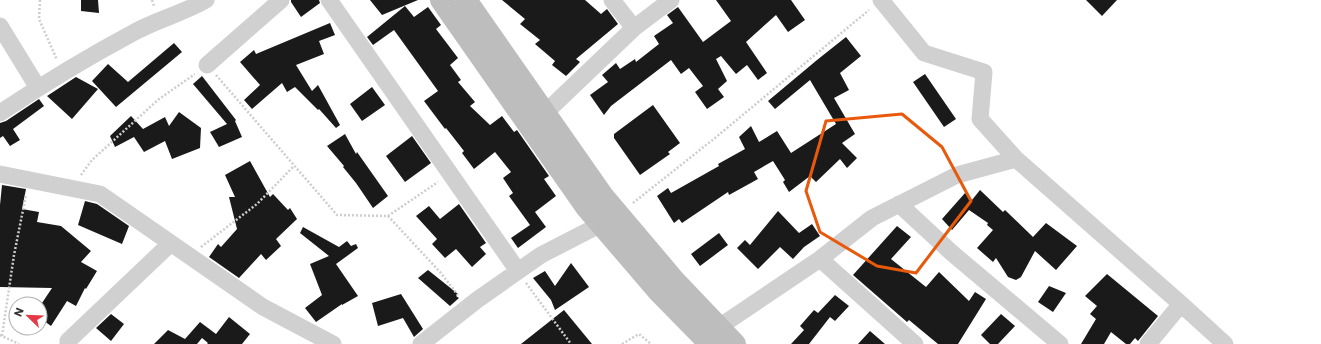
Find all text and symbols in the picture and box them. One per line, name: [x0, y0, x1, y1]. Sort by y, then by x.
north arrow: [8, 296, 48, 336]
text: N: [10, 305, 28, 319]

